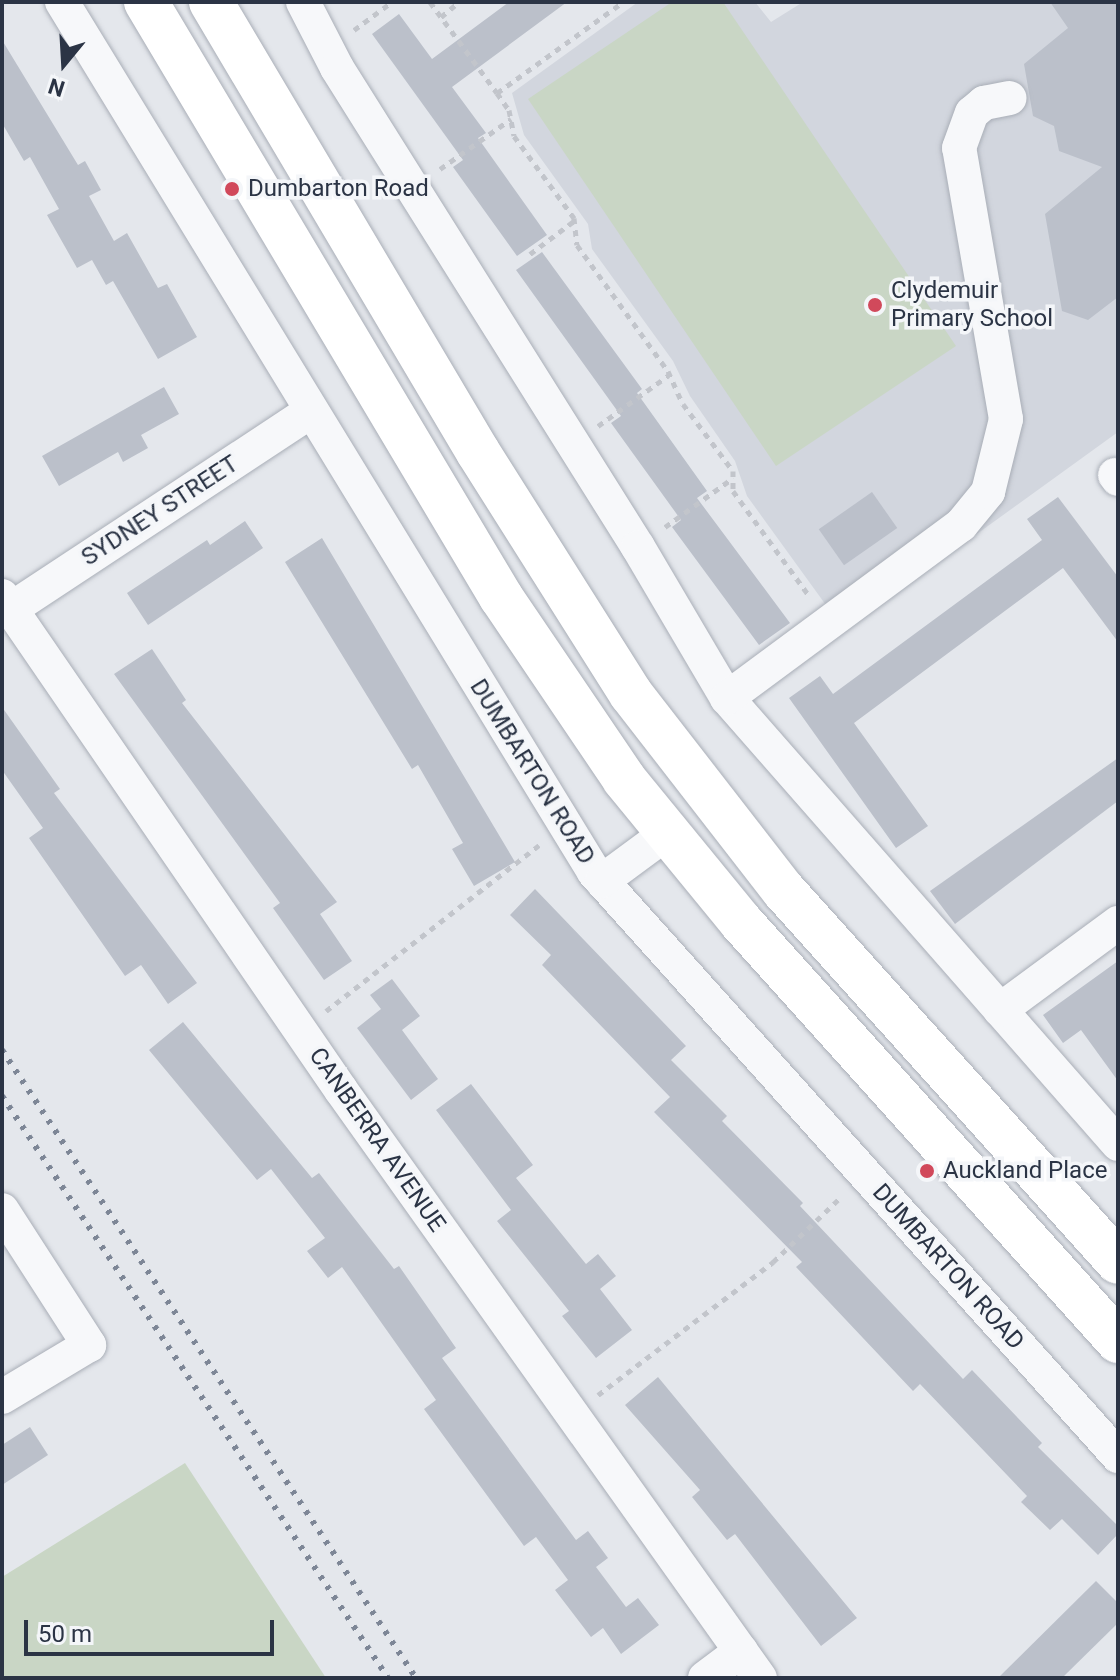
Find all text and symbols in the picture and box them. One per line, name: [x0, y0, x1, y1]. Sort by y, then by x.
north arrow: [24, 24, 104, 104]
text: N: [45, 73, 68, 102]
place label: Dumbarton Road: [248, 175, 429, 203]
marker: Dumbarton Road: [223, 180, 241, 198]
place label: Clydemuir Primary School: [891, 277, 1053, 333]
marker: Clydemuir Primary School: [866, 296, 884, 314]
street label: SYDNEY STREET: [76, 450, 244, 572]
street label: DUMBARTON ROAD: [463, 674, 601, 870]
street label: CANBERRA AVENUE: [303, 1042, 451, 1238]
place label: Auckland Place: [943, 1157, 1107, 1185]
marker: Auckland Place: [918, 1162, 936, 1180]
street label: DUMBARTON ROAD: [866, 1178, 1030, 1356]
scale bar: [28, 1604, 278, 1654]
text: 50 m: [38, 1620, 92, 1648]

